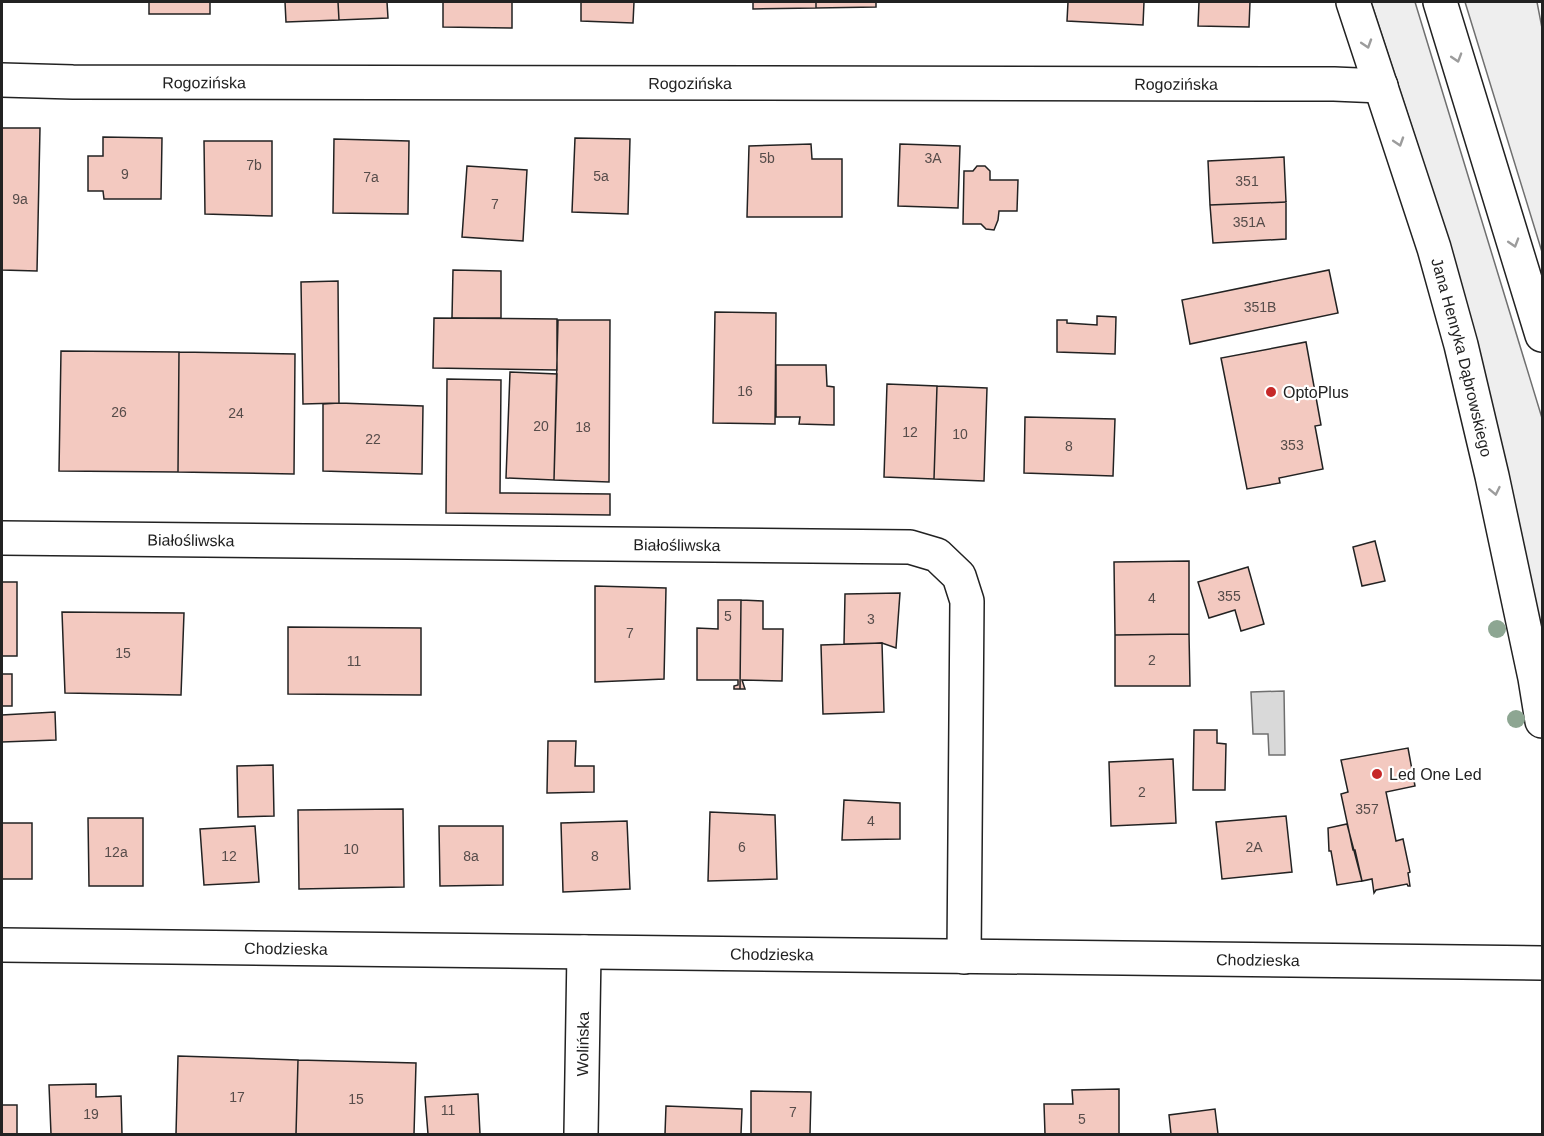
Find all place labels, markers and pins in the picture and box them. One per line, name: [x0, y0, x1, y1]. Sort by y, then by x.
place label: OptoPlus: [1283, 384, 1349, 401]
marker: OptoPlus: [1264, 385, 1278, 399]
place label: Led One Led: [1389, 766, 1482, 783]
marker: Led One Led: [1370, 767, 1384, 781]

